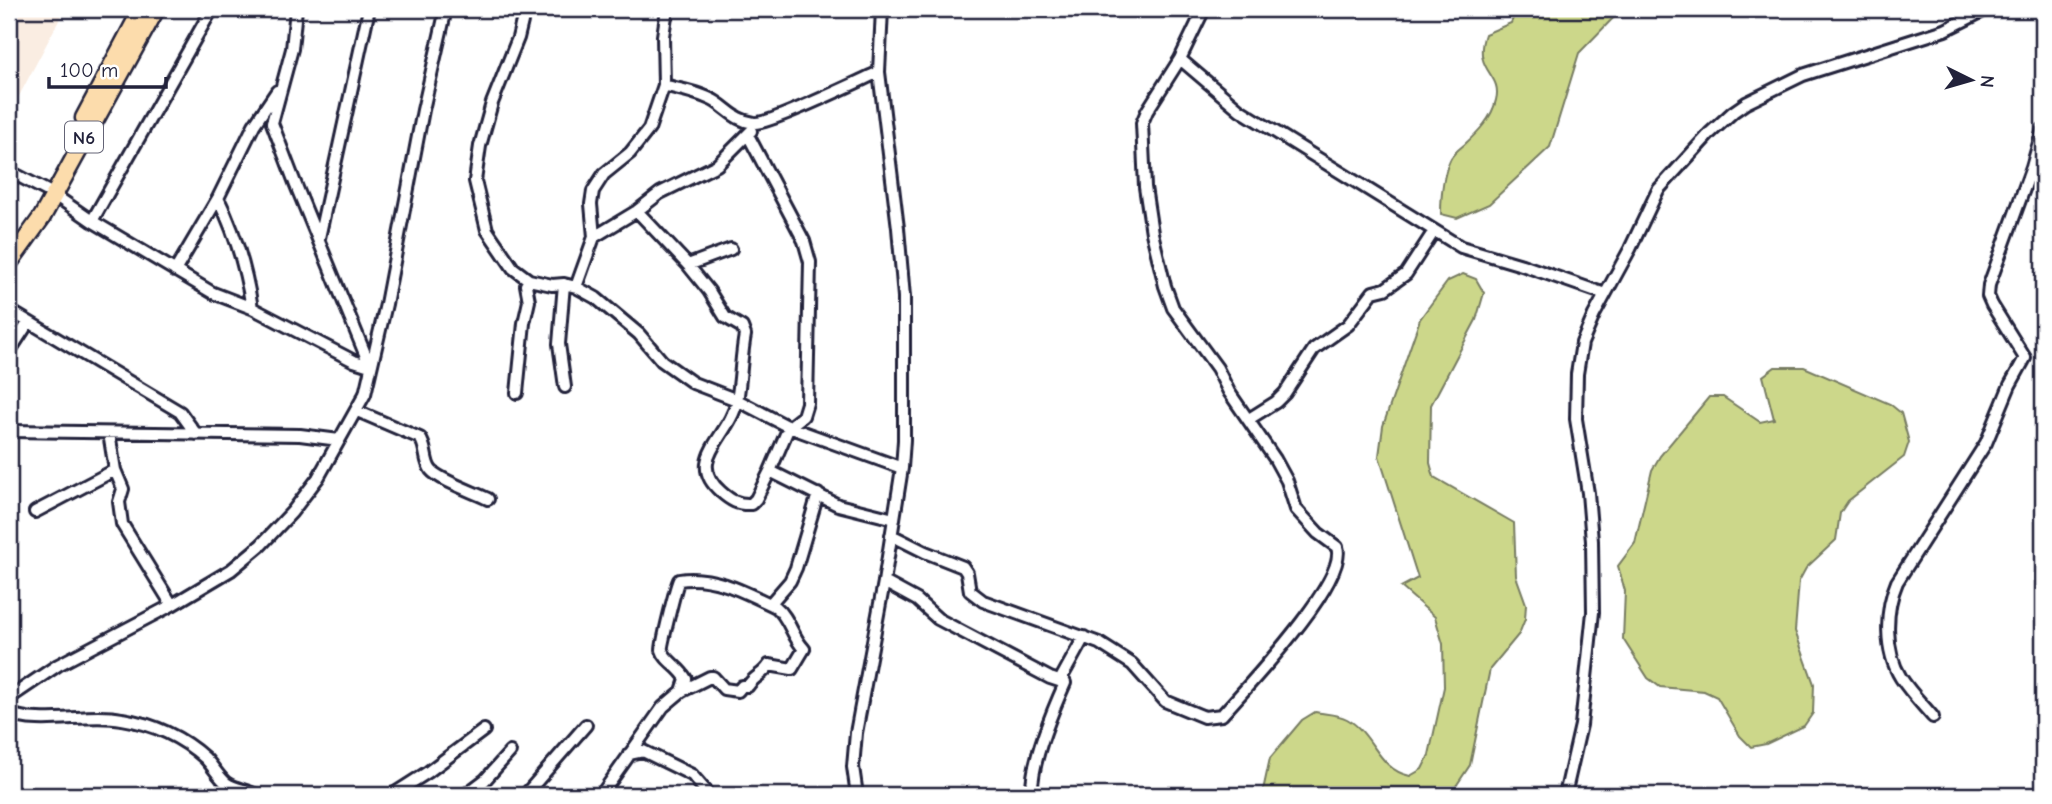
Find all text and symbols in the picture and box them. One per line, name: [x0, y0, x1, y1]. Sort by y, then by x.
scale bar: [49, 46, 166, 90]
north arrow: [1937, 46, 2007, 116]
text: 100 m: [60, 58, 118, 82]
text: N: [1975, 74, 1998, 89]
road number: N6: [65, 122, 103, 153]

